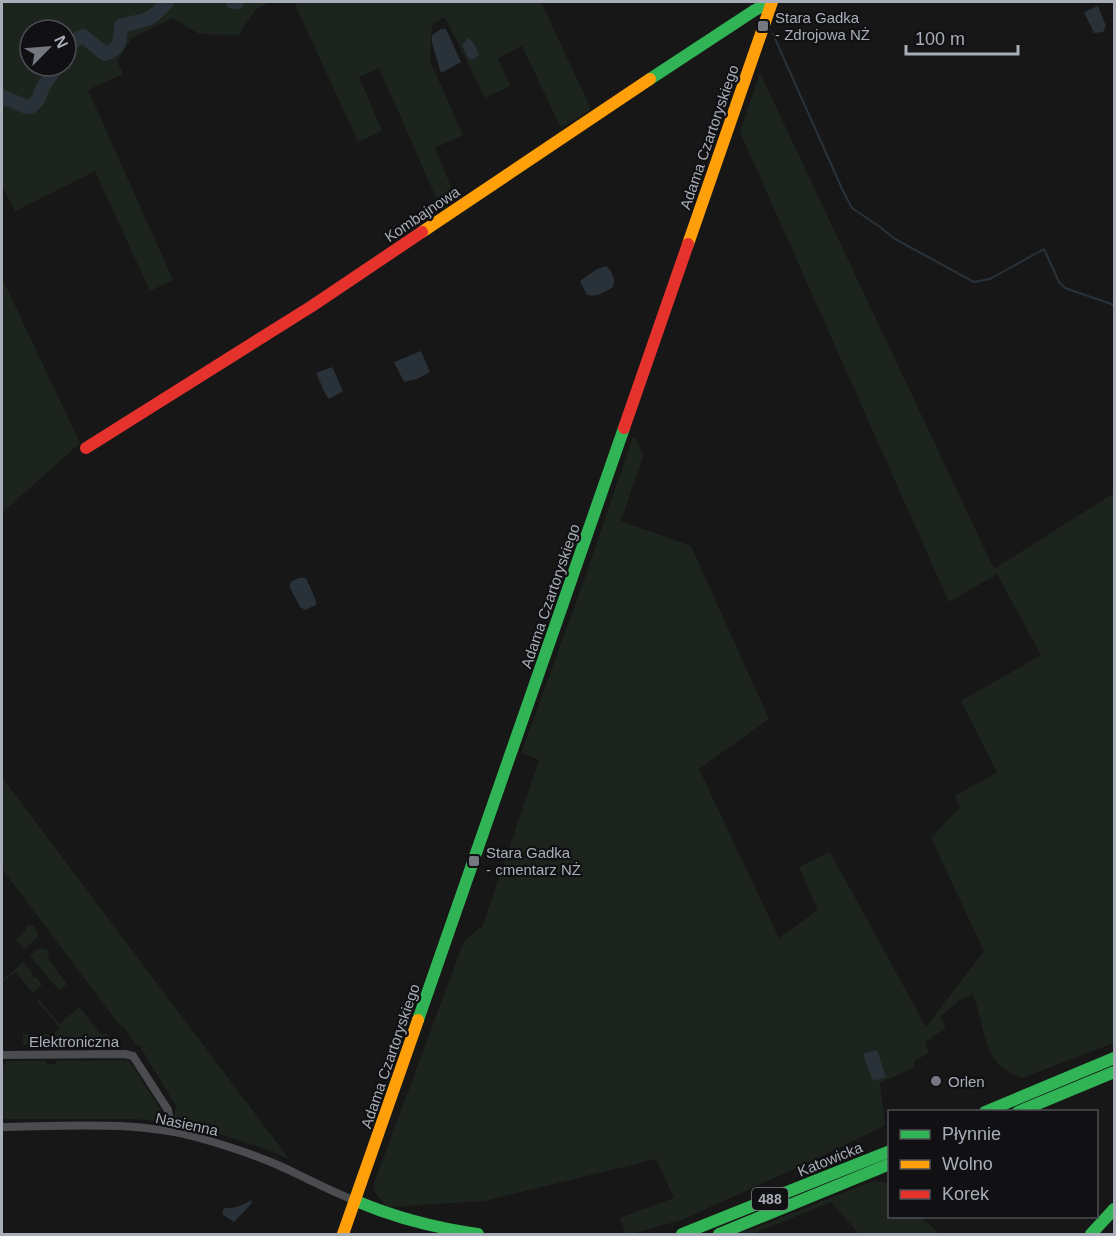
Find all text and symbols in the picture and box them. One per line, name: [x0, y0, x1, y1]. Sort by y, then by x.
place label: Stara Gadka - Zdrojowa NŻ: [775, 9, 870, 43]
north arrow: [18, 18, 78, 78]
scale bar: [906, 18, 1018, 56]
marker: Stara Gadka - Zdrojowa NŻ: [756, 19, 770, 33]
text: 100 m: [915, 29, 965, 49]
text: N: [51, 33, 71, 51]
street label: Adama Czartoryskiego: [676, 62, 742, 212]
street label: Kombajnowa: [381, 182, 463, 245]
street label: Adama Czartoryskiego: [517, 521, 583, 671]
place label: Stara Gadka - cmentarz NŻ: [486, 844, 581, 878]
marker: Stara Gadka - cmentarz NŻ: [467, 854, 481, 868]
street label: Adama Czartoryskiego: [357, 981, 423, 1131]
street label: Elektroniczna: [29, 1033, 120, 1050]
place label: Orlen: [948, 1073, 985, 1090]
marker: Orlen: [929, 1074, 943, 1088]
street label: Nasienna: [154, 1109, 220, 1139]
legend: [888, 1110, 1098, 1218]
text: Płynnie: [942, 1124, 1001, 1144]
street label: Katowicka: [795, 1138, 865, 1180]
text: Wolno: [942, 1154, 993, 1174]
text: Korek: [942, 1184, 990, 1204]
road number: 488: [752, 1188, 788, 1210]

